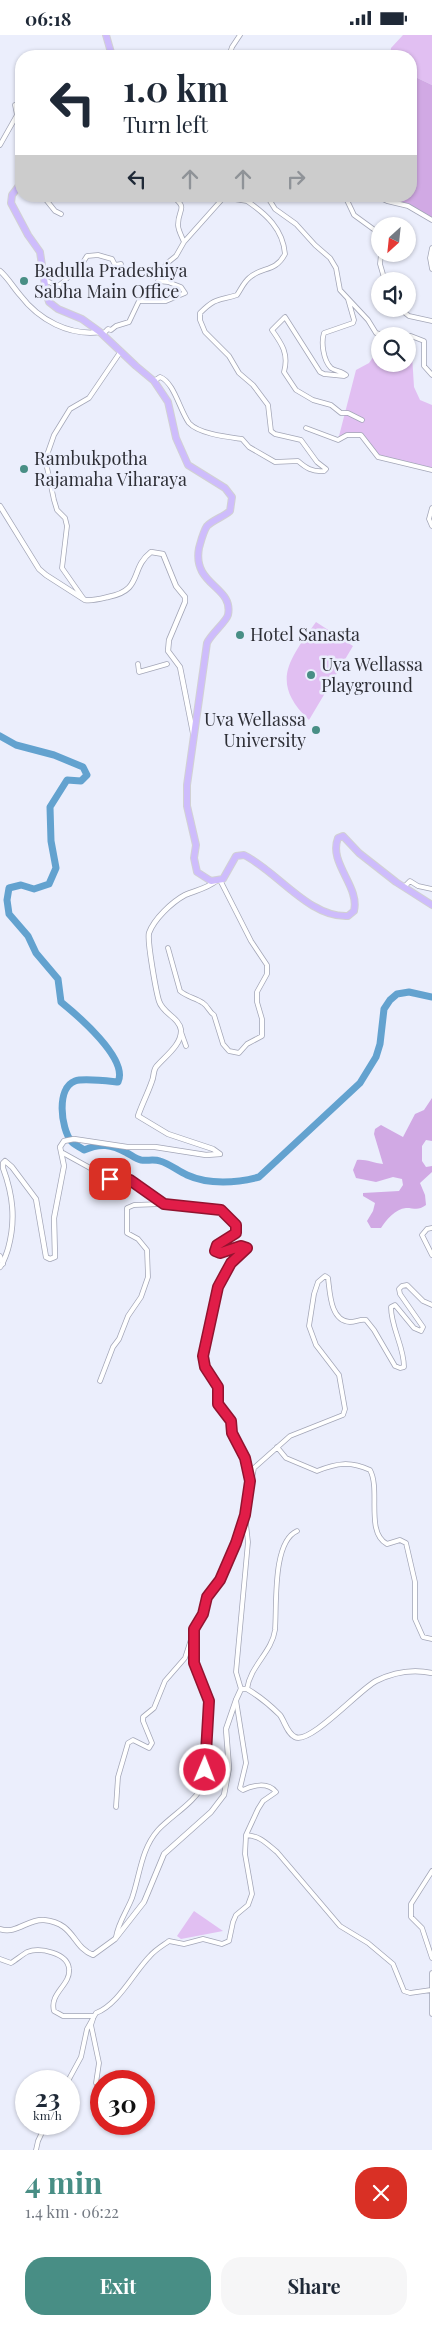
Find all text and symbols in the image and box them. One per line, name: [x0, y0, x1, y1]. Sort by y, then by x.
text: 06:18: [25, 5, 71, 31]
text: 1.0 km: [123, 64, 228, 111]
icon: left: [40, 70, 105, 135]
text: Turn left: [123, 109, 208, 139]
icon: left: [123, 165, 151, 193]
icon: ahead: [176, 165, 204, 193]
icon: ahead: [229, 165, 257, 193]
icon: right: [282, 165, 310, 193]
north arrow: [371, 217, 416, 263]
map controls: [371, 217, 416, 372]
place label: Badulla Pradeshiya Sabha Main Office: [34, 258, 188, 303]
button: sound: [371, 272, 416, 317]
marker: Badulla Pradeshiya Sabha Main Office: [18, 275, 30, 287]
button: search: [371, 327, 416, 372]
place label: Rambukpotha Rajamaha Viharaya: [34, 446, 187, 491]
marker: Rambukpotha Rajamaha Viharaya: [18, 463, 30, 475]
place label: Hotel Sanasta: [250, 622, 360, 646]
marker: Hotel Sanasta: [234, 629, 246, 641]
place label: Uva Wellassa Playground: [321, 652, 423, 697]
marker: Uva Wellassa Playground: [305, 669, 317, 681]
place label: Uva Wellassa University: [204, 707, 306, 752]
marker: Uva Wellassa University: [310, 724, 322, 736]
pin: [89, 1158, 131, 1200]
icon: arrive: [96, 1165, 124, 1193]
position arrow: [178, 1743, 230, 1795]
speed limit sign: 30: [90, 2070, 155, 2135]
text: 23: [35, 2080, 60, 2113]
text: km/h: [33, 2107, 62, 2123]
text: 4 min: [25, 2162, 103, 2202]
button: close: [355, 2167, 407, 2219]
text: 1.4 km · 06:22: [25, 2201, 119, 2222]
button: Exit: [25, 2257, 211, 2315]
button: Share: [221, 2257, 407, 2315]

